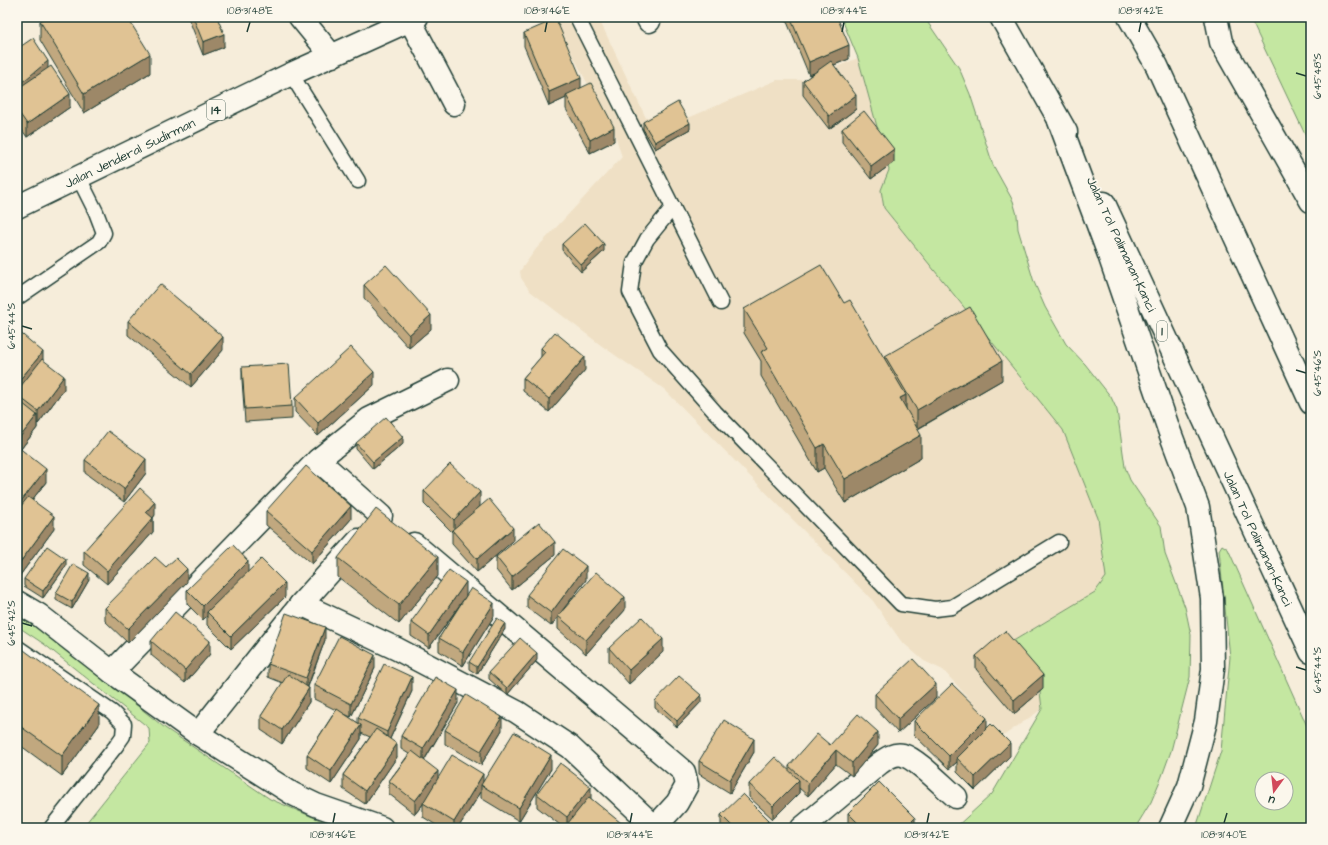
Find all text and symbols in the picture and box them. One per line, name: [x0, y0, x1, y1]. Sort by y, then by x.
text: 108°31'48"E: [227, 4, 273, 18]
text: 108°31'46"E: [524, 4, 570, 18]
text: 108°31'44"E: [821, 4, 867, 18]
text: 108°31'42"E: [1118, 4, 1164, 18]
text: 6°45'48"S: [1311, 52, 1325, 99]
road number: 14: [207, 100, 225, 120]
street label: Jalan Jenderal Sudirman: [62, 114, 199, 193]
street label: Jalan Tol Palimanan–Kanci: [1082, 174, 1160, 315]
text: 6°45'44"S: [5, 302, 19, 349]
road number: 1: [1157, 321, 1167, 341]
text: 6°45'46"S: [1311, 350, 1325, 396]
street label: Jalan Tol Palimanan–Kanci: [1219, 468, 1297, 609]
text: 6°45'42"S: [5, 600, 19, 646]
text: 6°45'44"S: [1311, 646, 1325, 693]
north arrow: [1254, 771, 1294, 811]
text: U: [1267, 792, 1277, 808]
text: 108°31'46"E: [310, 828, 356, 842]
text: 108°31'44"E: [607, 828, 653, 842]
text: 108°31'42"E: [904, 828, 950, 842]
text: 108°31'40"E: [1201, 828, 1247, 842]

